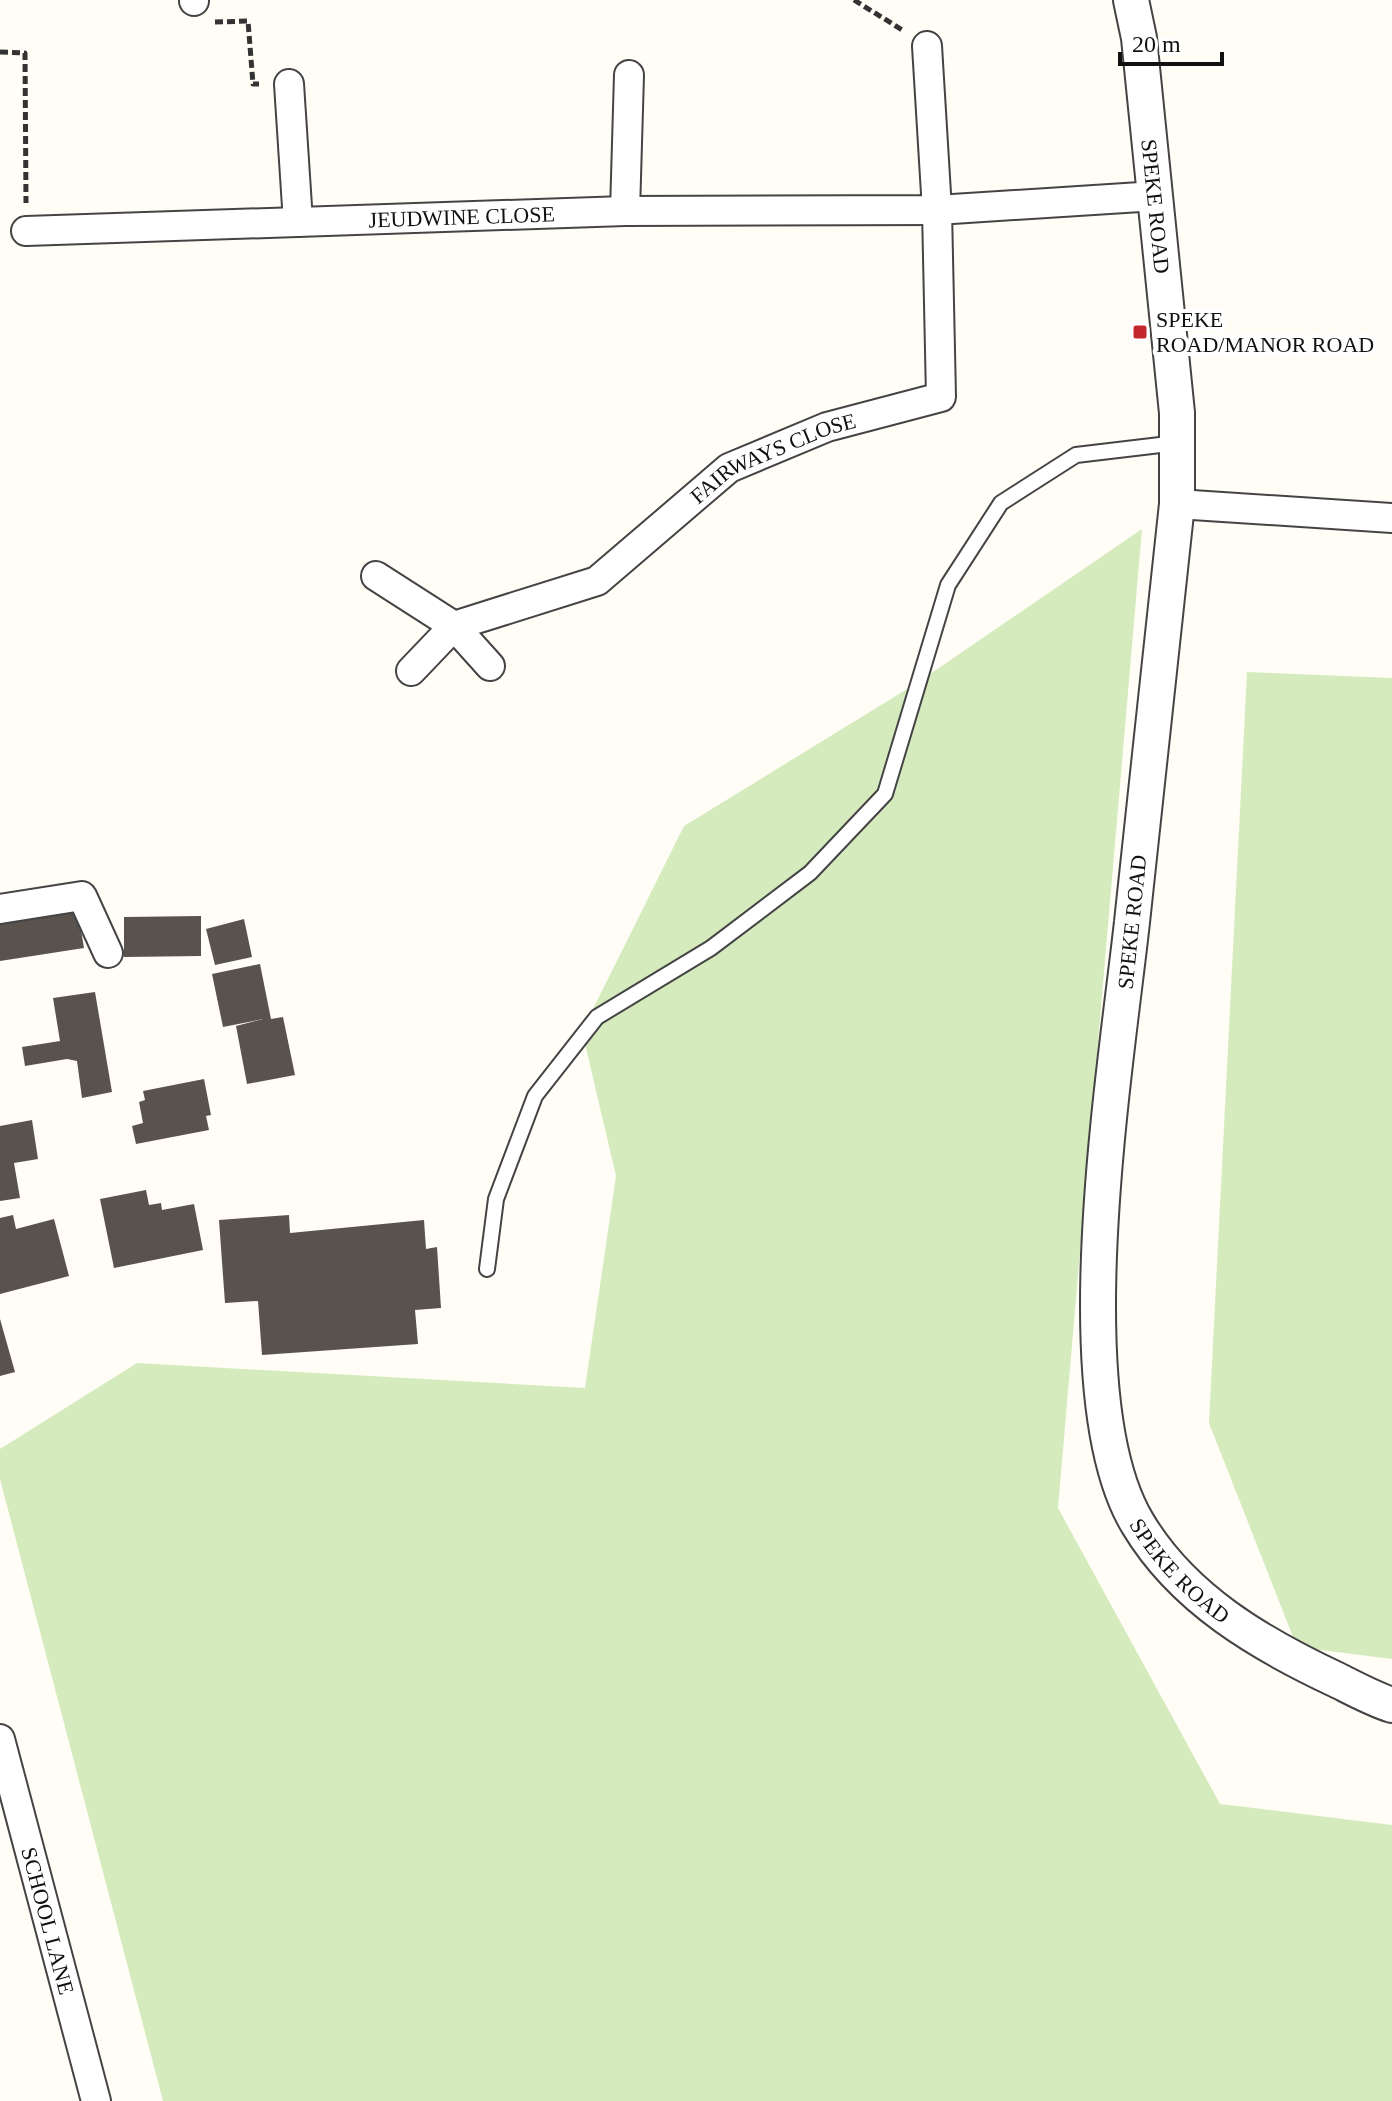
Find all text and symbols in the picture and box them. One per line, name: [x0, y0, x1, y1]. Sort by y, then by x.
scale bar: [1120, 16, 1222, 66]
text: 20 m: [1132, 31, 1181, 57]
street label: SPEKE ROAD: [1137, 138, 1175, 275]
street label: JEUDWINE CLOSE: [368, 201, 555, 232]
place label: SPEKE ROAD/MANOR ROAD: [1156, 307, 1374, 357]
marker: SPEKE ROAD/MANOR ROAD: [1131, 323, 1149, 341]
street label: FAIRWAYS CLOSE: [685, 407, 859, 508]
street label: SPEKE ROAD: [1113, 854, 1151, 990]
street label: SPEKE ROAD: [1125, 1514, 1235, 1628]
street label: SCHOOL LANE: [17, 1844, 80, 1997]

